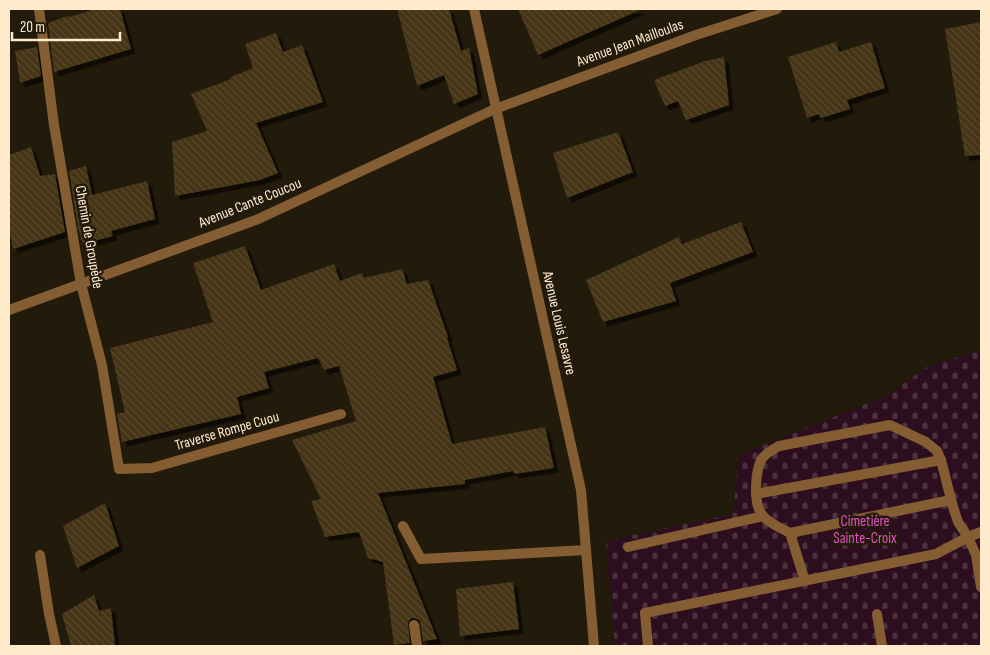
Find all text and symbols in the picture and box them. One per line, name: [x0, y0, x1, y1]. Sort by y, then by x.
scale bar: [12, 10, 120, 42]
street label: Avenue Jean Mailloulas: [573, 15, 686, 71]
text: 20 m: [20, 18, 45, 37]
street label: Avenue Cante Coucou: [195, 174, 304, 233]
street label: Chemin de Groupède: [71, 184, 107, 290]
street label: Avenue Louis Lesavre: [538, 268, 580, 377]
street label: Traverse Rompe Cuou: [173, 407, 281, 455]
park label: Cimetière Sainte-Croix: [833, 512, 897, 548]

